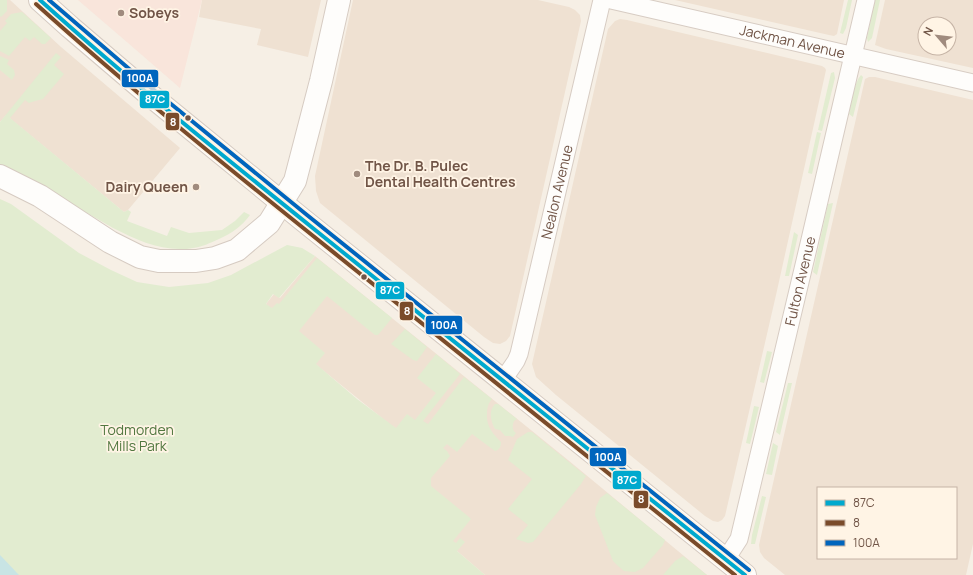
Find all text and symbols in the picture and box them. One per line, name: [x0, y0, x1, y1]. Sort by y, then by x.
place label: Sobeys: [129, 3, 180, 22]
marker: Sobeys: [116, 8, 126, 18]
north arrow: [917, 16, 957, 56]
street label: Jackman Avenue: [738, 20, 847, 62]
text: N: [919, 24, 936, 38]
line badge: 100A: [121, 69, 159, 88]
text: 100A: [127, 70, 154, 85]
line badge: 87C: [139, 90, 170, 109]
text: 87C: [145, 91, 165, 106]
line badge: 8: [165, 112, 180, 131]
unlabelled marker: [183, 113, 193, 123]
text: 8: [170, 114, 177, 129]
street label: Nealon Avenue: [536, 143, 577, 241]
place label: The Dr. B. Pulec Dental Health Centres: [365, 156, 516, 191]
marker: The Dr. B. Pulec Dental Health Centres: [352, 169, 362, 179]
place label: Dairy Queen: [106, 177, 188, 196]
marker: Dairy Queen: [191, 182, 201, 192]
street label: Fulton Avenue: [780, 234, 820, 328]
unlabelled marker: [359, 272, 369, 282]
line badge: 87C: [375, 281, 405, 300]
text: 87C: [380, 282, 400, 297]
line badge: 8: [399, 301, 414, 321]
text: 8: [404, 303, 411, 318]
line badge: 100A: [425, 315, 463, 335]
text: 100A: [431, 317, 458, 332]
park label: Todmorden Mills Park: [100, 420, 174, 455]
line badge: 100A: [589, 447, 627, 467]
text: 100A: [595, 449, 622, 464]
line badge: 87C: [612, 470, 642, 490]
text: 87C: [617, 472, 637, 487]
legend: [817, 487, 957, 559]
line badge: 8: [633, 490, 649, 509]
text: 8: [638, 491, 645, 506]
text: 87C: [853, 494, 875, 511]
text: 8: [853, 514, 860, 531]
text: 100A: [853, 534, 880, 551]

